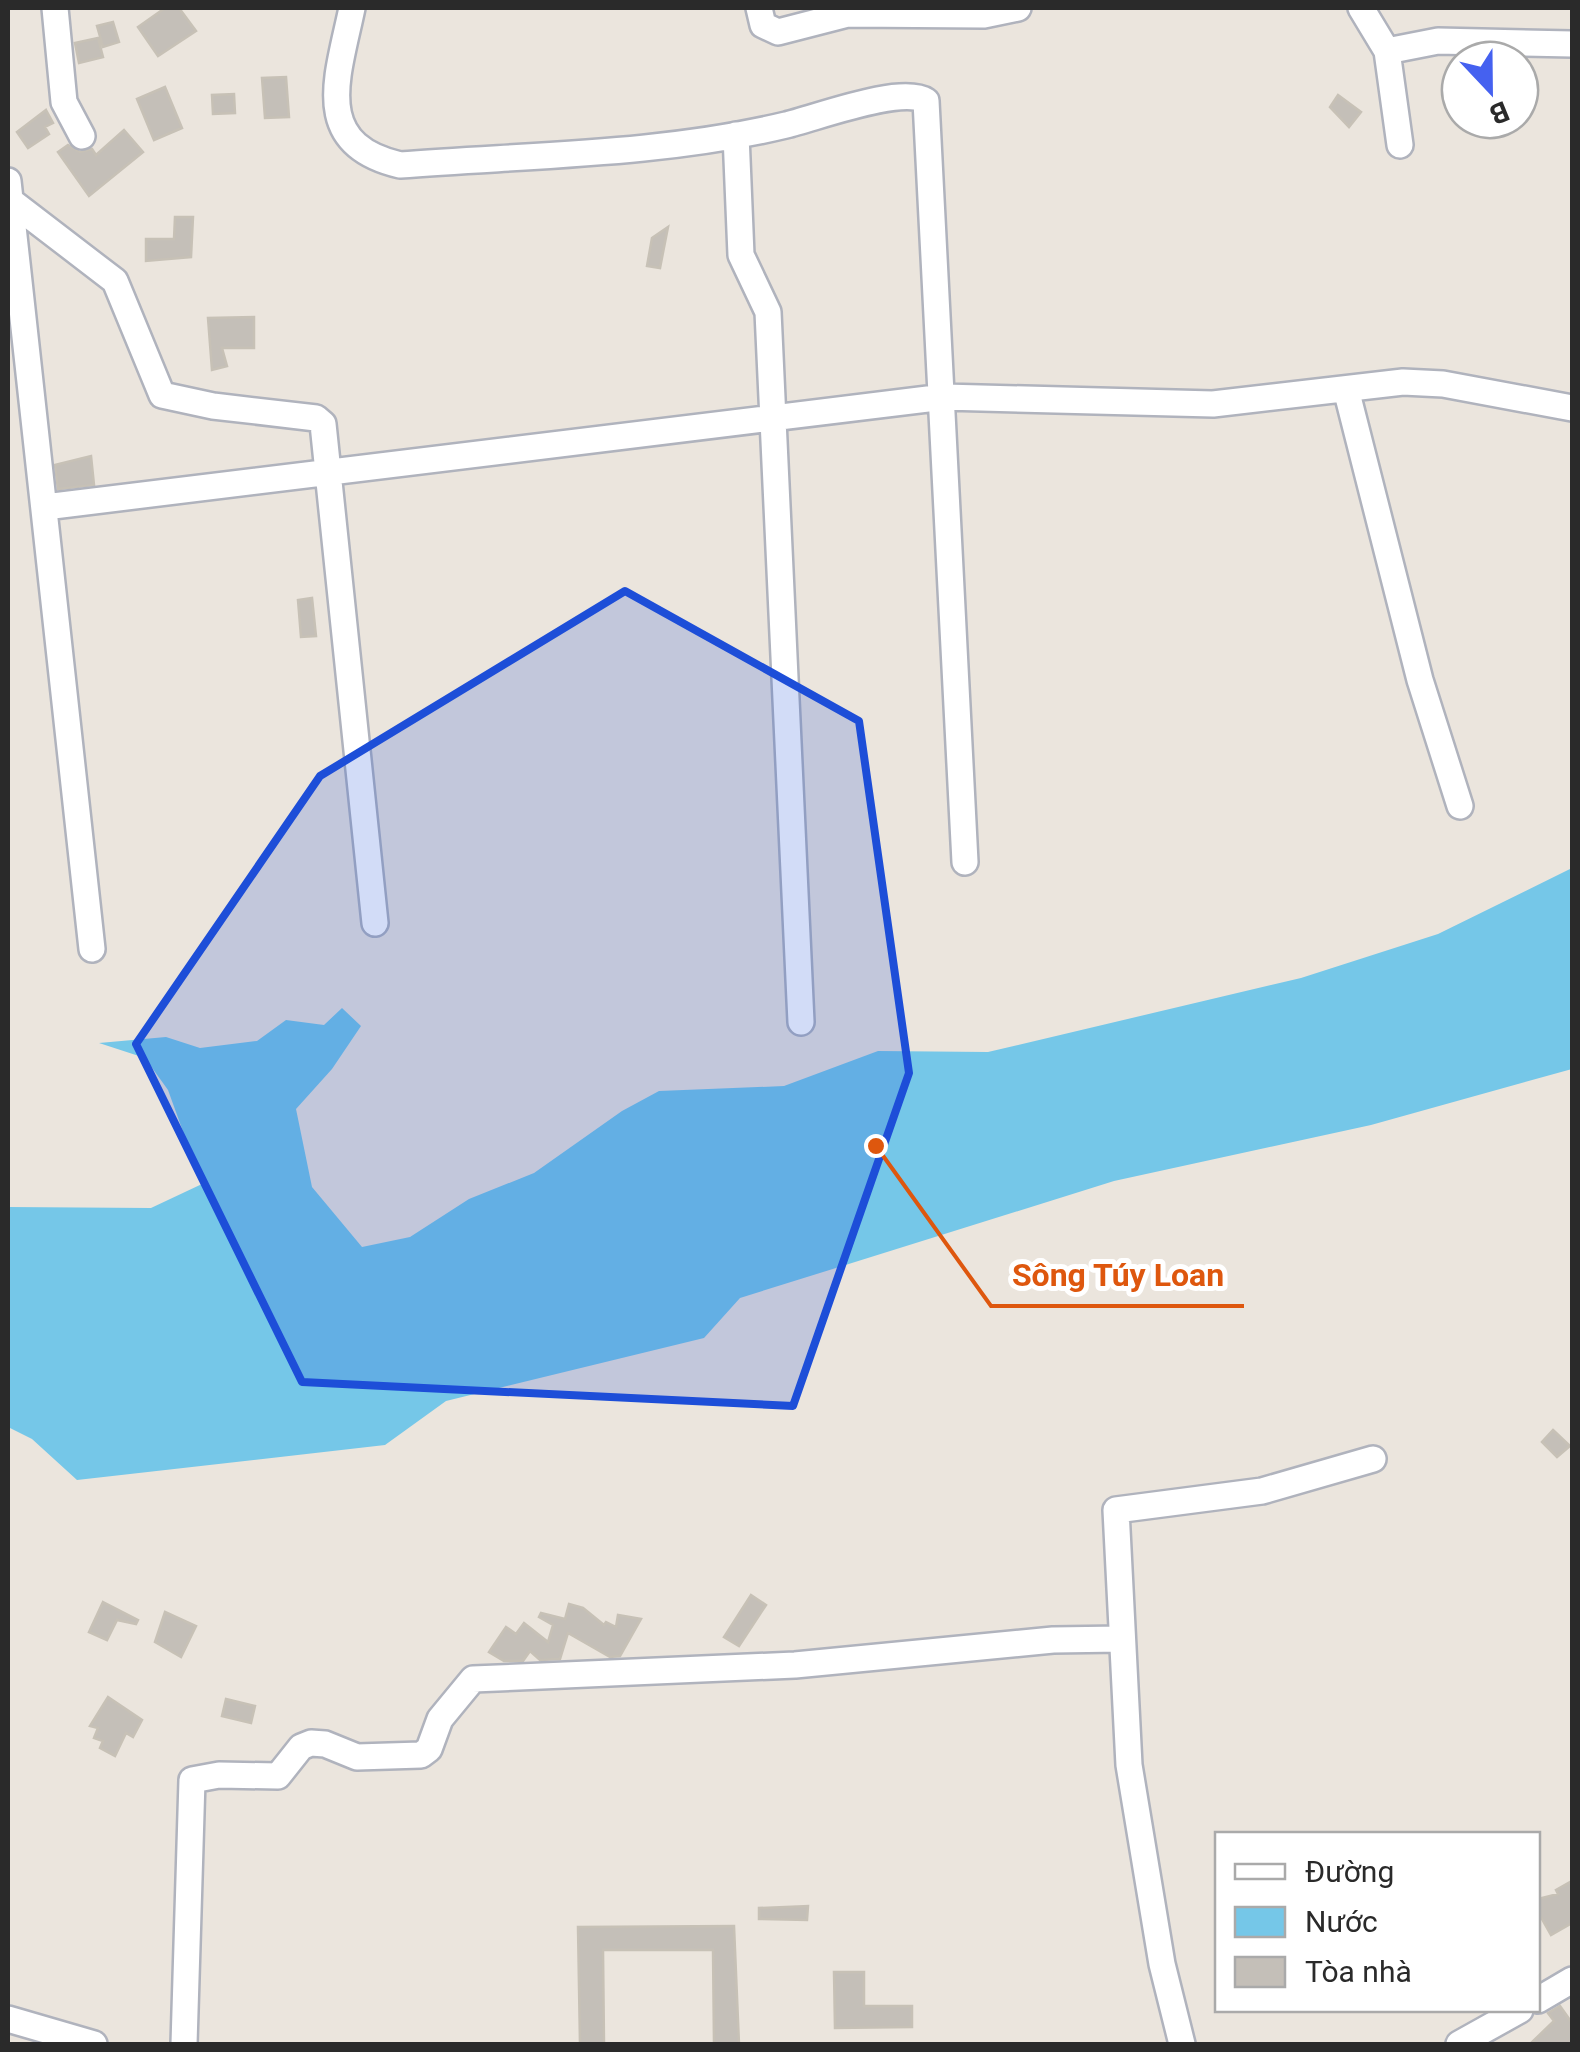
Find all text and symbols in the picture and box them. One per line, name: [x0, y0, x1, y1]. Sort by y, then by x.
north arrow: [1440, 40, 1540, 140]
text: B: [1485, 94, 1514, 131]
callout: Sông Túy Loan: [991, 1244, 1244, 1306]
text: Sông Túy Loan: [1012, 1256, 1224, 1294]
legend: [1215, 1832, 1540, 2012]
text: Đường: [1305, 1854, 1394, 1889]
text: Nước: [1305, 1904, 1378, 1939]
text: Tòa nhà: [1305, 1954, 1412, 1989]

